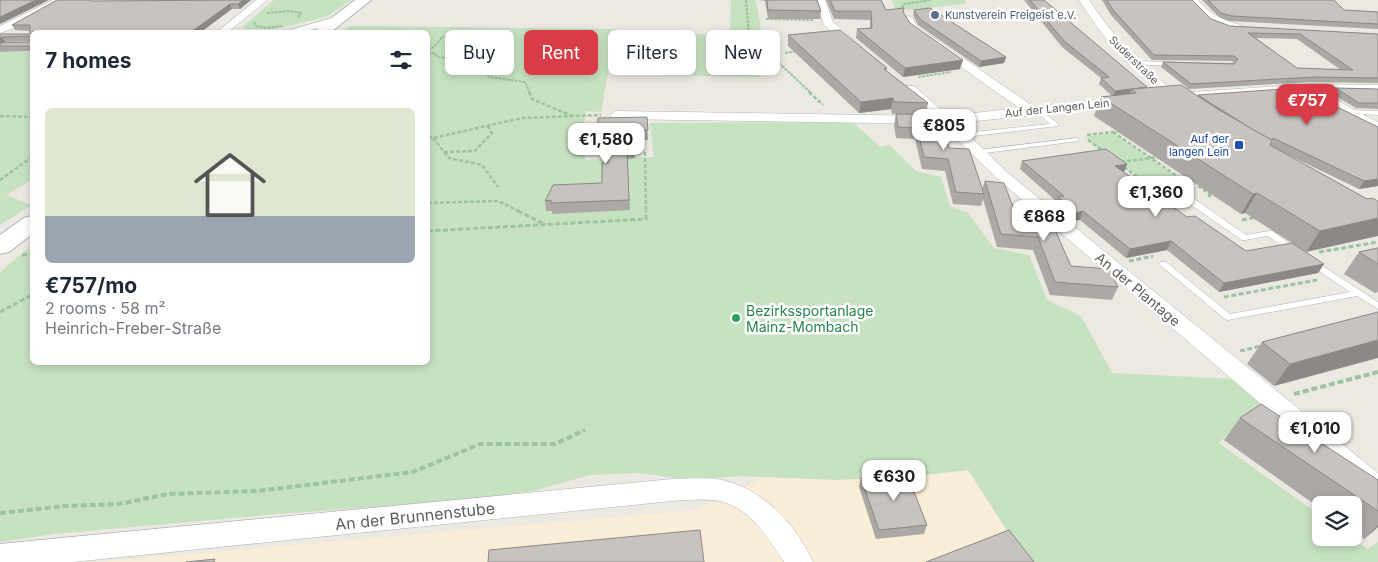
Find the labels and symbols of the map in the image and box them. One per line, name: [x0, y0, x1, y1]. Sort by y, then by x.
place label: Kunstverein Freigeist e.V.: [945, 8, 1076, 22]
marker: Kunstverein Freigeist e.V.: [929, 9, 941, 21]
street label: Suderstraße: [1106, 33, 1162, 87]
pin: €757: [1277, 84, 1337, 126]
street label: Auf der Langen Lein: [1004, 96, 1110, 120]
pin: €805: [914, 108, 974, 151]
pin: €1,580: [565, 122, 647, 165]
place label: Auf der langen Lein: [1169, 132, 1229, 159]
marker: Auf der langen Lein: [1233, 139, 1245, 151]
pin: €1,360: [1115, 176, 1197, 218]
pin: €868: [1014, 200, 1074, 242]
street label: An der Plantage: [1092, 249, 1184, 329]
place label: Bezirkssportanlage Mainz-Mombach: [746, 302, 873, 335]
marker: Bezirkssportanlage Mainz-Mombach: [730, 312, 742, 324]
pin: €1,010: [1274, 412, 1356, 454]
pin: €630: [864, 460, 924, 502]
street label: An der Brunnenstube: [334, 498, 496, 534]

